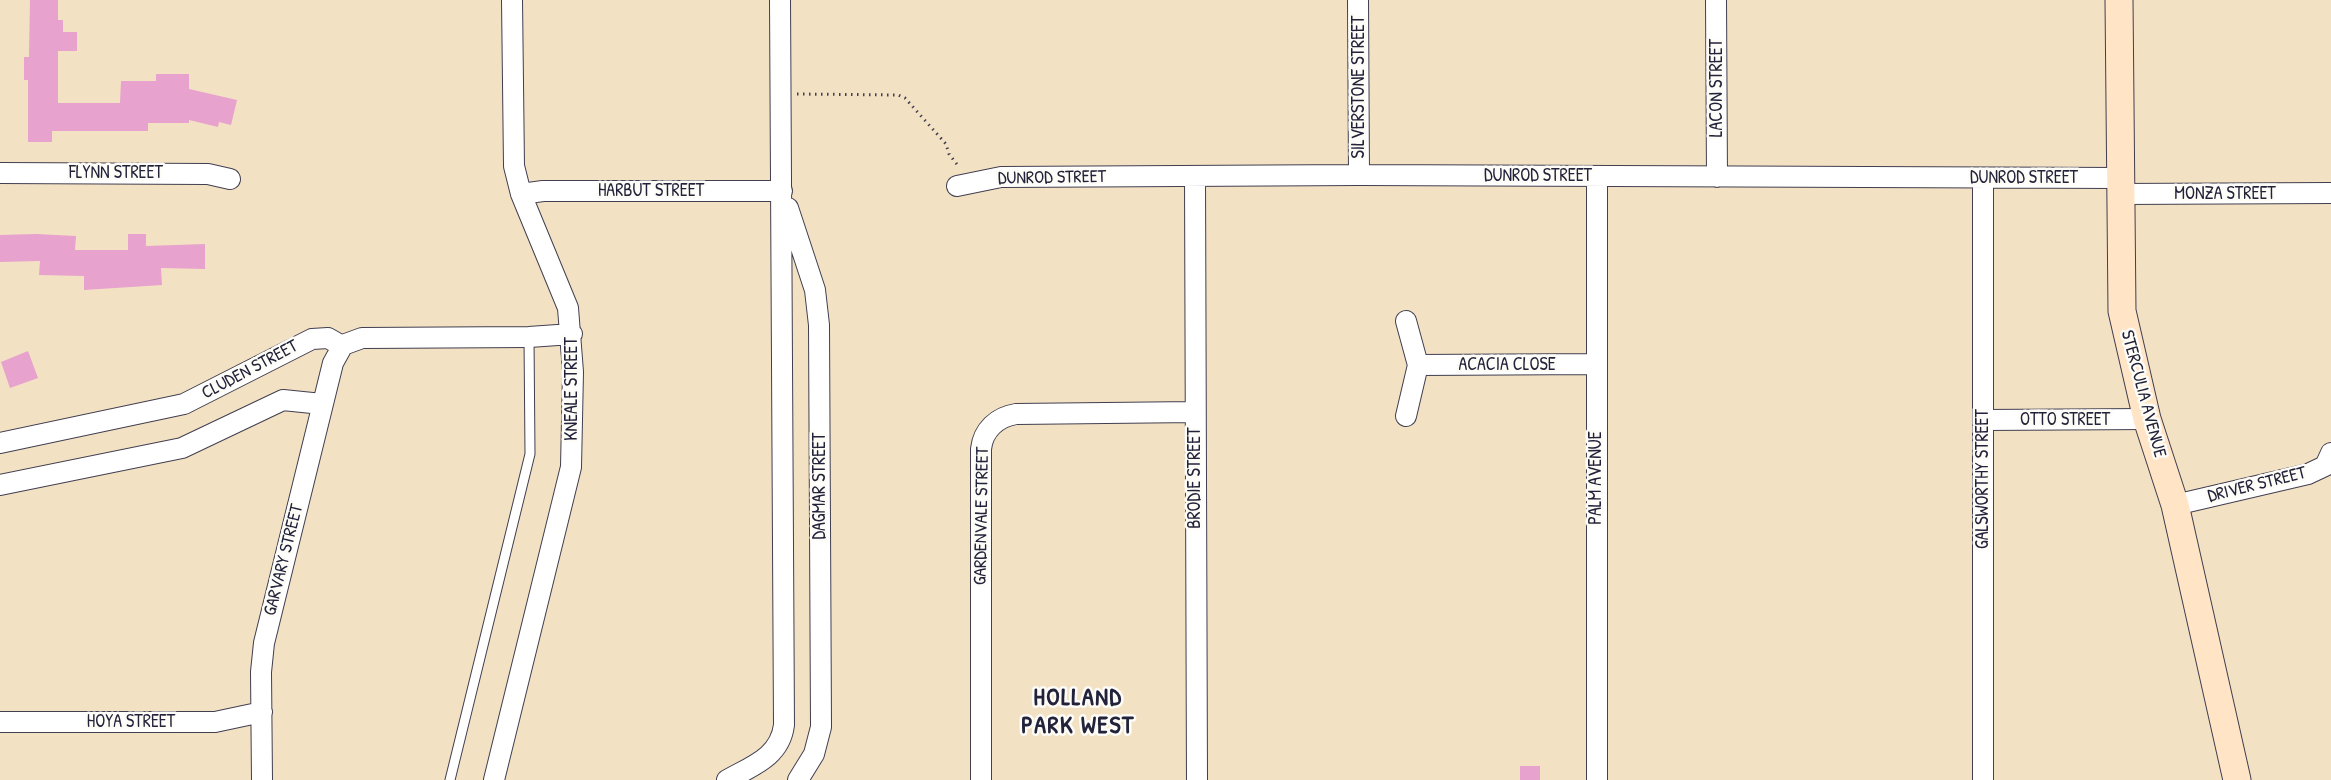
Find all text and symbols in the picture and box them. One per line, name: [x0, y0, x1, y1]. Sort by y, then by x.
street label: SILVERSTONE STREET: [1348, 16, 1370, 158]
street label: LACON STREET: [1706, 39, 1728, 137]
street label: FLYNN STREET: [69, 162, 163, 184]
street label: DUNROD STREET: [1484, 165, 1592, 187]
street label: DUNROD STREET: [998, 166, 1106, 190]
street label: DUNROD STREET: [1970, 167, 2078, 189]
street label: HARBUT STREET: [598, 180, 704, 202]
street label: MONZA STREET: [2174, 183, 2276, 205]
street label: STERCULIA AVENUE: [2116, 328, 2170, 460]
street label: CLUDEN STREET: [198, 336, 302, 404]
street label: KNEALE STREET: [561, 337, 583, 441]
street label: ACACIA CLOSE: [1458, 354, 1556, 376]
street label: GALSWORTHY STREET: [1972, 409, 1994, 549]
street label: OTTO STREET: [2020, 409, 2110, 431]
street label: BRODIE STREET: [1184, 427, 1206, 529]
street label: PALM AVENUE: [1585, 431, 1607, 525]
street label: DAGMAR STREET: [809, 433, 831, 539]
street label: GARDENVALE STREET: [970, 447, 994, 585]
street label: DRIVER STREET: [2206, 462, 2308, 508]
street label: GARVARY STREET: [260, 502, 308, 618]
district label: HOLLAND PARK WEST: [1021, 685, 1135, 741]
street label: HOYA STREET: [87, 711, 175, 733]

